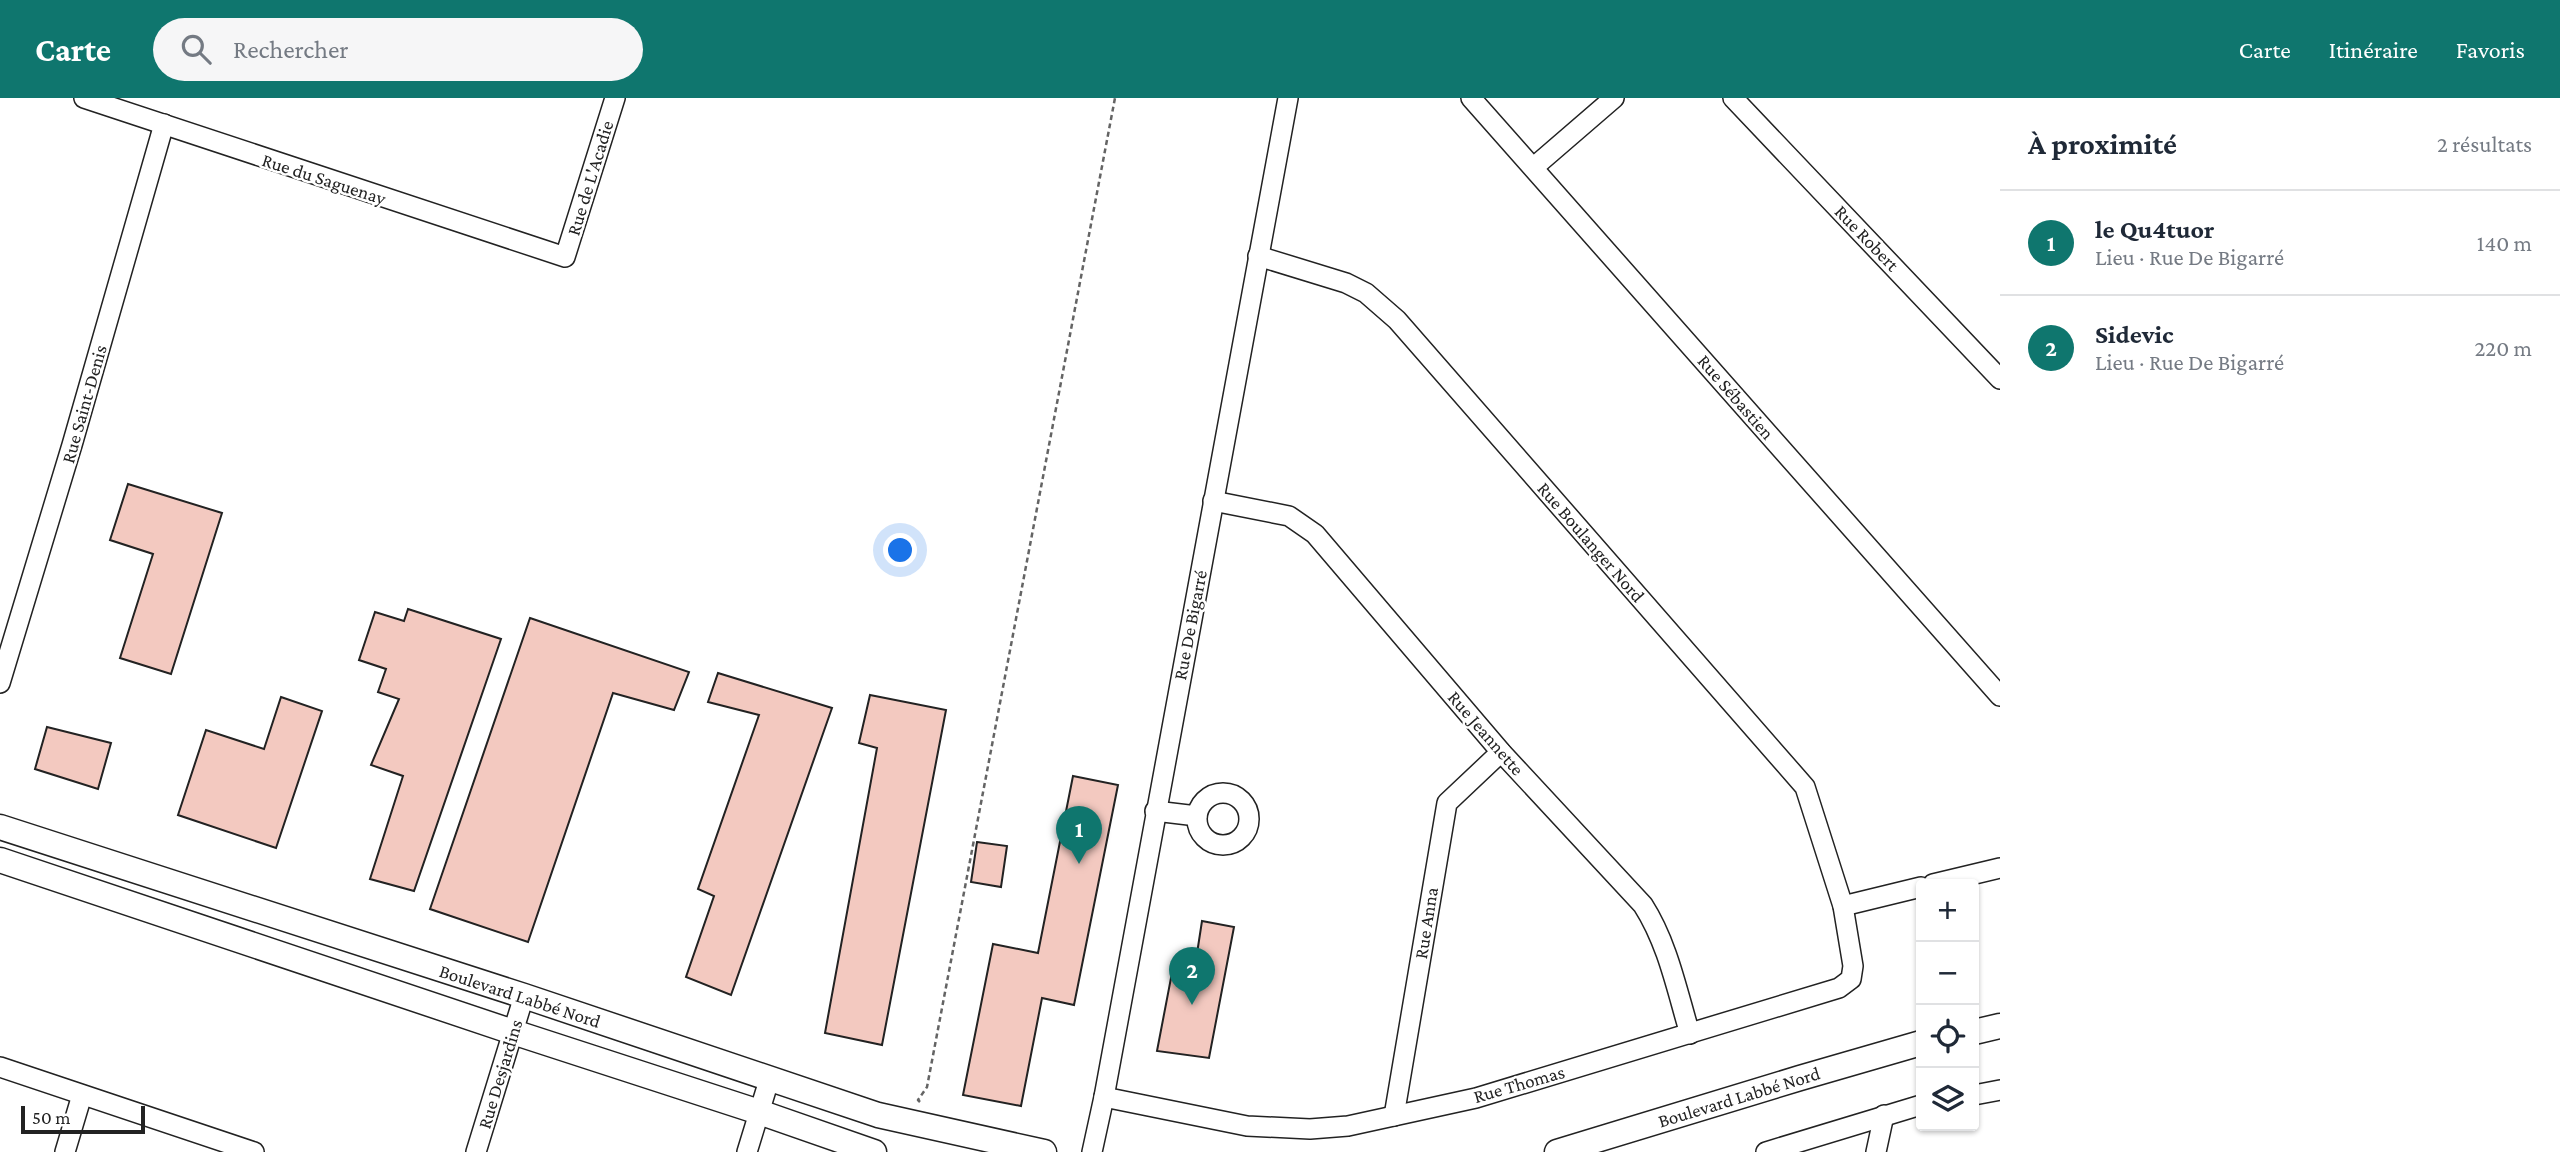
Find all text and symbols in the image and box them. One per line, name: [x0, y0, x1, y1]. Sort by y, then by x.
search box: [153, 18, 643, 81]
icon: search: [177, 30, 215, 68]
text: Carte: [35, 31, 111, 68]
text: Rechercher: [233, 35, 349, 64]
text: Carte: [2239, 36, 2291, 63]
text: Itinéraire: [2329, 36, 2418, 63]
text: Favoris: [2456, 36, 2525, 63]
street label: Rue de L'Acadie: [563, 118, 617, 238]
text: À proximité: [2028, 127, 2177, 160]
text: 2 résultats: [2437, 131, 2532, 157]
street label: Rue du Saguenay: [259, 149, 389, 209]
street label: Rue Robert: [1831, 201, 1904, 276]
text: le Qu4tuor: [2095, 215, 2214, 244]
text: 1: [2047, 230, 2055, 256]
text: 140 m: [2477, 230, 2532, 256]
text: Lieu · Rue De Bigarré: [2095, 244, 2284, 270]
text: Sidevic: [2095, 320, 2174, 349]
text: 2: [2045, 335, 2057, 361]
text: 220 m: [2474, 335, 2532, 361]
street label: Rue Saint-Denis: [57, 343, 111, 465]
text: Lieu · Rue De Bigarré: [2095, 349, 2284, 375]
street label: Rue Sébastien: [1694, 350, 1778, 444]
street label: Rue Boulanger Nord: [1533, 478, 1649, 606]
your location: [883, 533, 917, 567]
street label: Rue De Bigarré: [1169, 568, 1211, 682]
street label: Rue Jeannette: [1444, 687, 1528, 779]
pin: 1: [1056, 806, 1102, 864]
map controls: [1916, 879, 1979, 1131]
button: +: [1916, 879, 1979, 942]
street label: Rue Anna: [1410, 885, 1442, 960]
button: −: [1916, 942, 1979, 1005]
pin: 2: [1169, 947, 1215, 1005]
street label: Boulevard Labbé Nord: [437, 960, 603, 1032]
button: locate: [1916, 1005, 1979, 1068]
street label: Rue Desjardins: [473, 1017, 528, 1132]
street label: Rue Thomas: [1471, 1061, 1567, 1107]
street label: Boulevard Labbé Nord: [1655, 1062, 1823, 1132]
button: layers: [1916, 1068, 1979, 1131]
scale bar: [21, 1103, 145, 1135]
text: 50 m: [32, 1107, 71, 1128]

